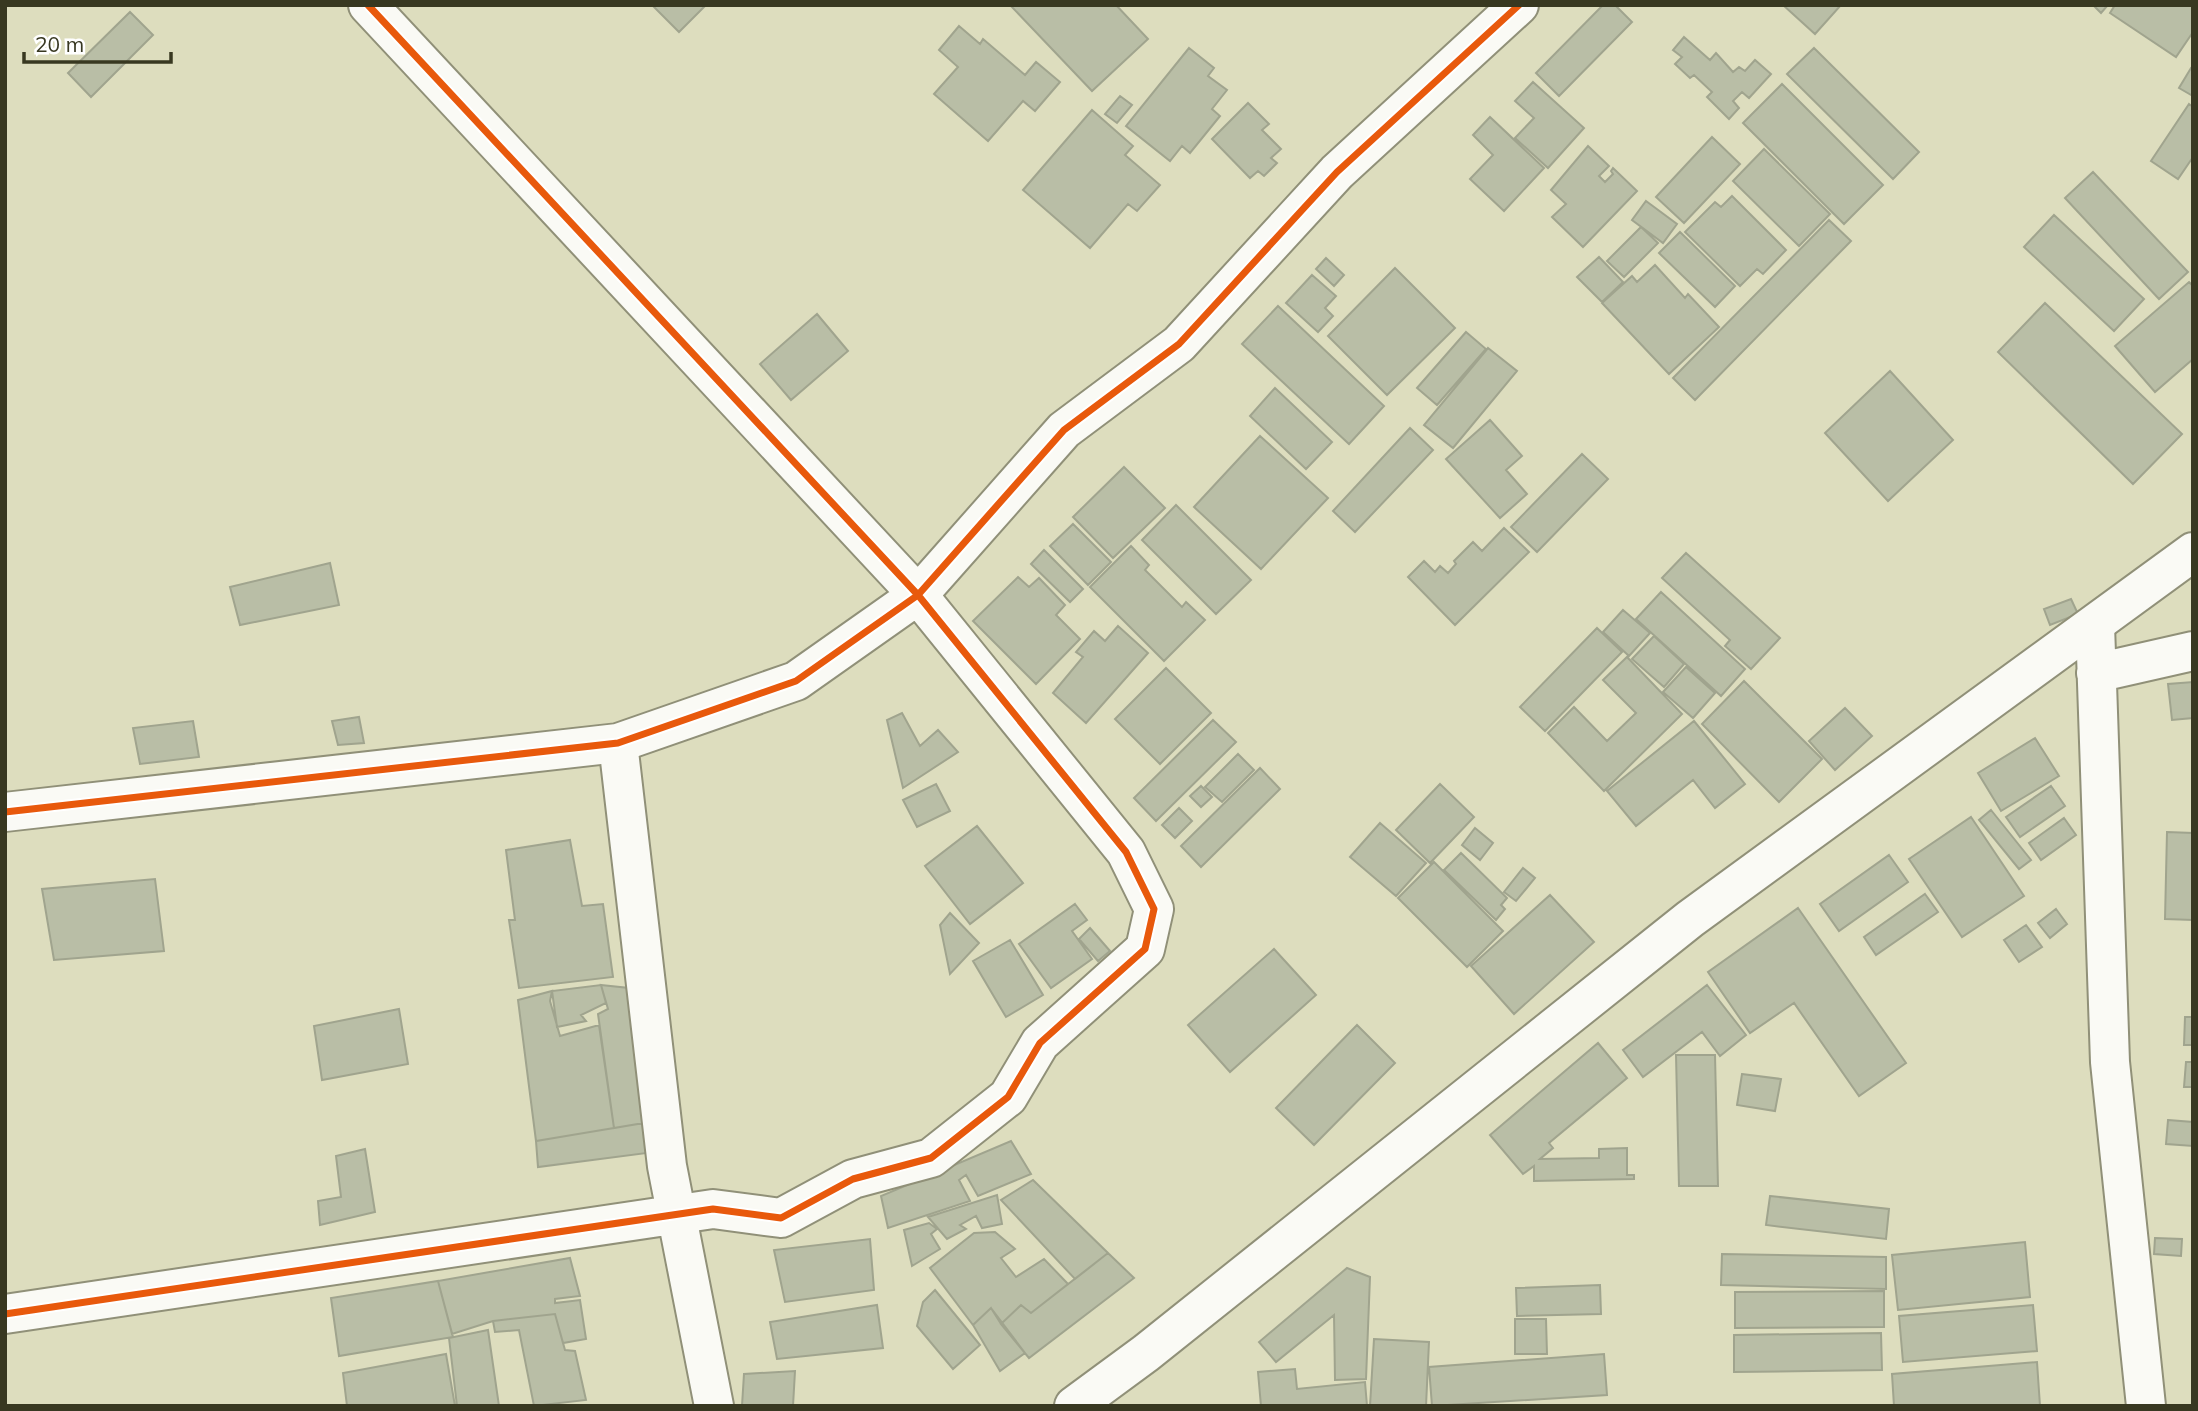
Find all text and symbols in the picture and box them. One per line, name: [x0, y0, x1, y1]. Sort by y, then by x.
scale bar: [24, 21, 172, 65]
text: 20 m: [35, 31, 84, 57]

